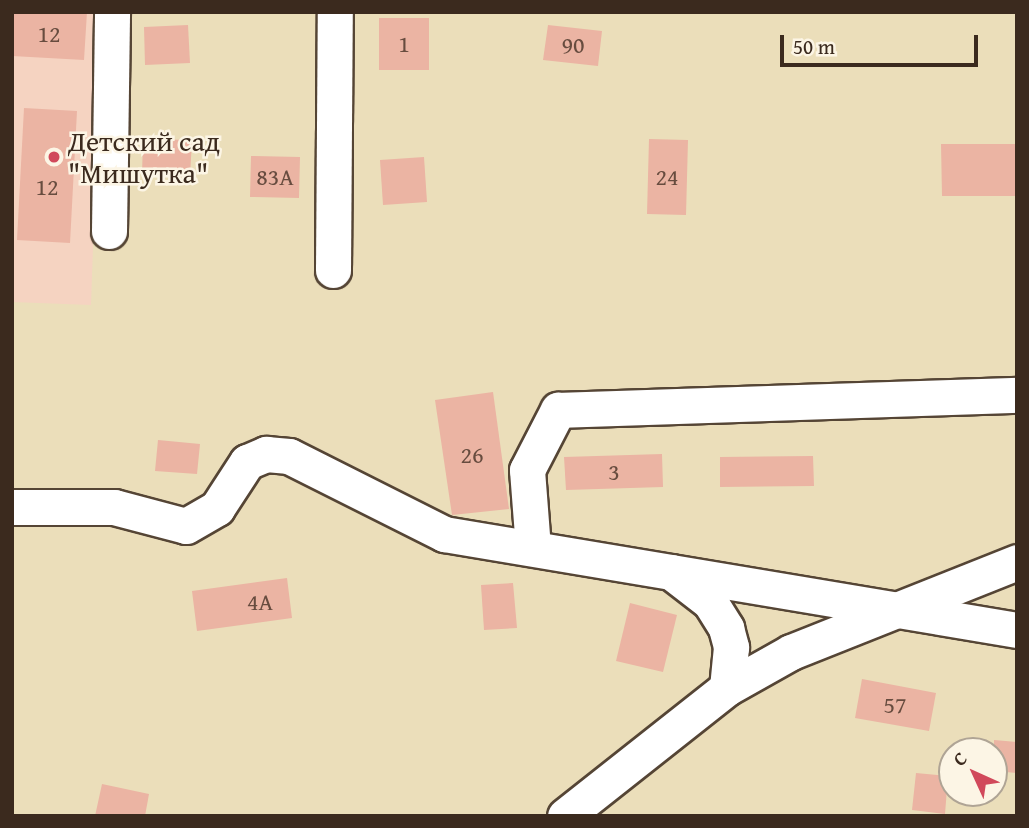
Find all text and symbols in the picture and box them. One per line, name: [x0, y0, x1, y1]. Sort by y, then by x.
house number: 12: [37, 20, 61, 48]
scale bar: [784, 21, 982, 65]
house number: 1: [398, 30, 410, 58]
house number: 90: [561, 31, 585, 59]
text: 50 m: [793, 31, 835, 62]
place label: Детский сад "Мишутка": [68, 124, 220, 190]
marker: Детский сад "Мишутка": [46, 149, 62, 165]
house number: 83А: [256, 163, 294, 191]
house number: 24: [655, 163, 679, 191]
house number: 12: [35, 173, 59, 201]
house number: 26: [460, 441, 484, 469]
house number: 3: [608, 458, 620, 486]
house number: 4А: [247, 588, 273, 616]
house number: 57: [883, 691, 907, 719]
north arrow: [938, 737, 1008, 807]
text: С: [946, 745, 973, 772]

